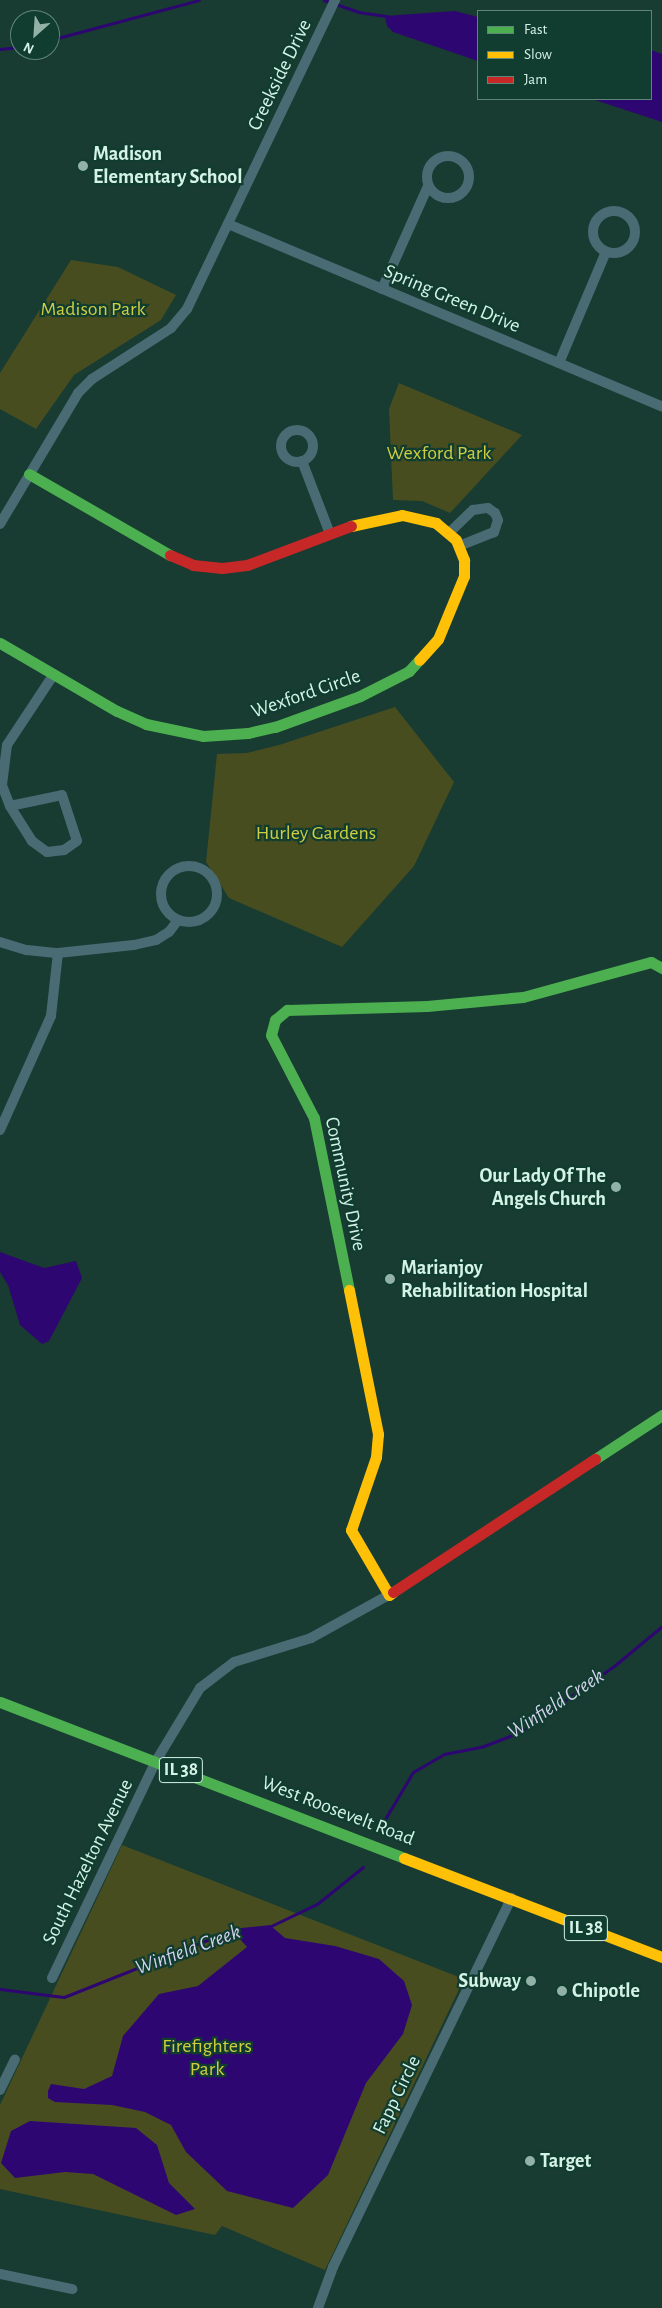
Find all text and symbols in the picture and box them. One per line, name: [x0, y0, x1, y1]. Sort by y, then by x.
north arrow: [10, 10, 60, 60]
legend: [477, 10, 652, 100]
street label: Creekside Drive: [243, 15, 317, 135]
text: Fast: [524, 22, 547, 37]
text: N: [21, 39, 36, 56]
text: Slow: [524, 47, 552, 62]
text: Jam: [524, 72, 547, 87]
place label: Madison Elementary School: [93, 142, 242, 189]
marker: Madison Elementary School: [77, 160, 89, 172]
street label: Spring Green Drive: [380, 259, 524, 339]
park label: Madison Park: [40, 297, 146, 321]
park label: Wexford Park: [387, 441, 491, 465]
street label: Wexford Circle: [248, 664, 364, 724]
park label: Hurley Gardens: [256, 821, 376, 845]
street label: Community Drive: [319, 1115, 371, 1253]
place label: Our Lady Of The Angels Church: [479, 1164, 606, 1211]
marker: Our Lady Of The Angels Church: [610, 1181, 622, 1193]
place label: Marianjoy Rehabilitation Hospital: [401, 1256, 588, 1303]
marker: Marianjoy Rehabilitation Hospital: [383, 1272, 397, 1286]
water label: Winfield Creek: [503, 1663, 609, 1745]
road number: IL 38: [158, 1754, 204, 1786]
street label: West Roosevelt Road: [258, 1771, 418, 1851]
street label: South Hazelton Avenue: [37, 1775, 139, 1949]
road number: IL 38: [564, 1912, 608, 1945]
water label: Winfield Creek: [132, 1919, 244, 1981]
place label: Subway: [458, 1969, 521, 1993]
marker: Subway: [525, 1975, 537, 1987]
place label: Chipotle: [572, 1979, 640, 2003]
marker: Chipotle: [556, 1985, 568, 1997]
park label: Firefighters Park: [162, 2035, 252, 2082]
street label: Fapp Circle: [368, 2052, 426, 2138]
place label: Target: [540, 2149, 591, 2173]
marker: Target: [524, 2155, 536, 2167]

